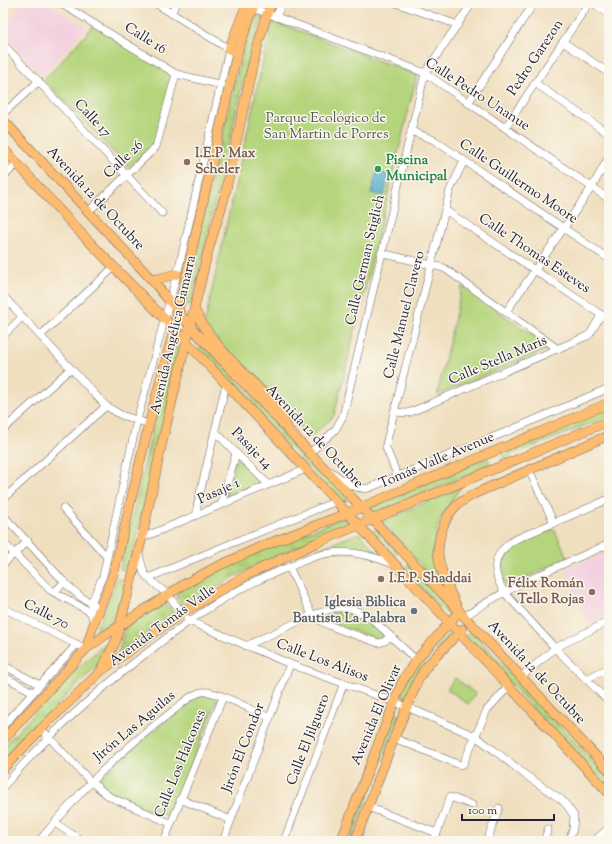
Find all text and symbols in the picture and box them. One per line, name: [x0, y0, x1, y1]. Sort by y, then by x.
street label: Pedro Garezon: [503, 16, 569, 100]
street label: Calle 16: [120, 18, 170, 60]
street label: Calle Pedro Unanue: [421, 54, 533, 136]
street label: Calle 17: [69, 95, 115, 143]
park label: Parque Ecológico de San Martin de Porres: [263, 109, 389, 145]
street label: Calle Guillermo Moore: [455, 135, 581, 229]
street label: Calle 26: [100, 136, 148, 184]
street label: Avenida 12 de Octubre: [41, 143, 149, 255]
place label: I.E.P. Max Scheler: [195, 144, 256, 180]
place label: Piscina Municipal: [386, 151, 447, 187]
marker: I.E.P. Max Scheler: [182, 157, 192, 167]
marker: Piscina Municipal: [373, 164, 383, 174]
street label: Calle German Stiglich: [341, 193, 391, 327]
street label: Calle Thomas Esteves: [474, 209, 594, 299]
street label: Calle Manuel Clavero: [379, 249, 431, 381]
street label: Avenida Angélica Gamarra: [146, 253, 202, 416]
street label: Calle Stella Maris: [446, 331, 550, 391]
street label: Avenida 12 de Octubre: [260, 381, 368, 493]
street label: Pasaje 14: [226, 424, 276, 474]
street label: Tomás Valle Avenue: [376, 428, 498, 494]
street label: Pasaje 1: [195, 474, 243, 510]
place label: I.E.P. Shaddai: [389, 569, 471, 589]
marker: I.E.P. Shaddai: [376, 574, 386, 584]
place label: Félix Román Tello Rojas: [508, 574, 585, 610]
street label: Avenida Tomás Valle: [106, 580, 220, 672]
marker: Félix Román Tello Rojas: [587, 587, 597, 597]
place label: Iglesia Biblica Bautista La Palabra: [293, 593, 407, 629]
street label: Calle 70: [20, 595, 72, 635]
marker: Iglesia Biblica Bautista La Palabra: [409, 606, 419, 616]
street label: Avenida 12 de Octubre: [482, 617, 590, 729]
street label: Calle Los Alisos: [273, 634, 371, 688]
street label: Avenida El Olivar: [347, 661, 407, 768]
street label: Jirón Las Aguilas: [89, 687, 180, 768]
street label: Calle El Jilguero: [282, 691, 336, 788]
street label: Jirón El Condor: [217, 699, 271, 797]
street label: Calle Los Halcones: [150, 707, 212, 821]
scale bar: [462, 796, 554, 822]
text: 100 m: [468, 802, 497, 820]

